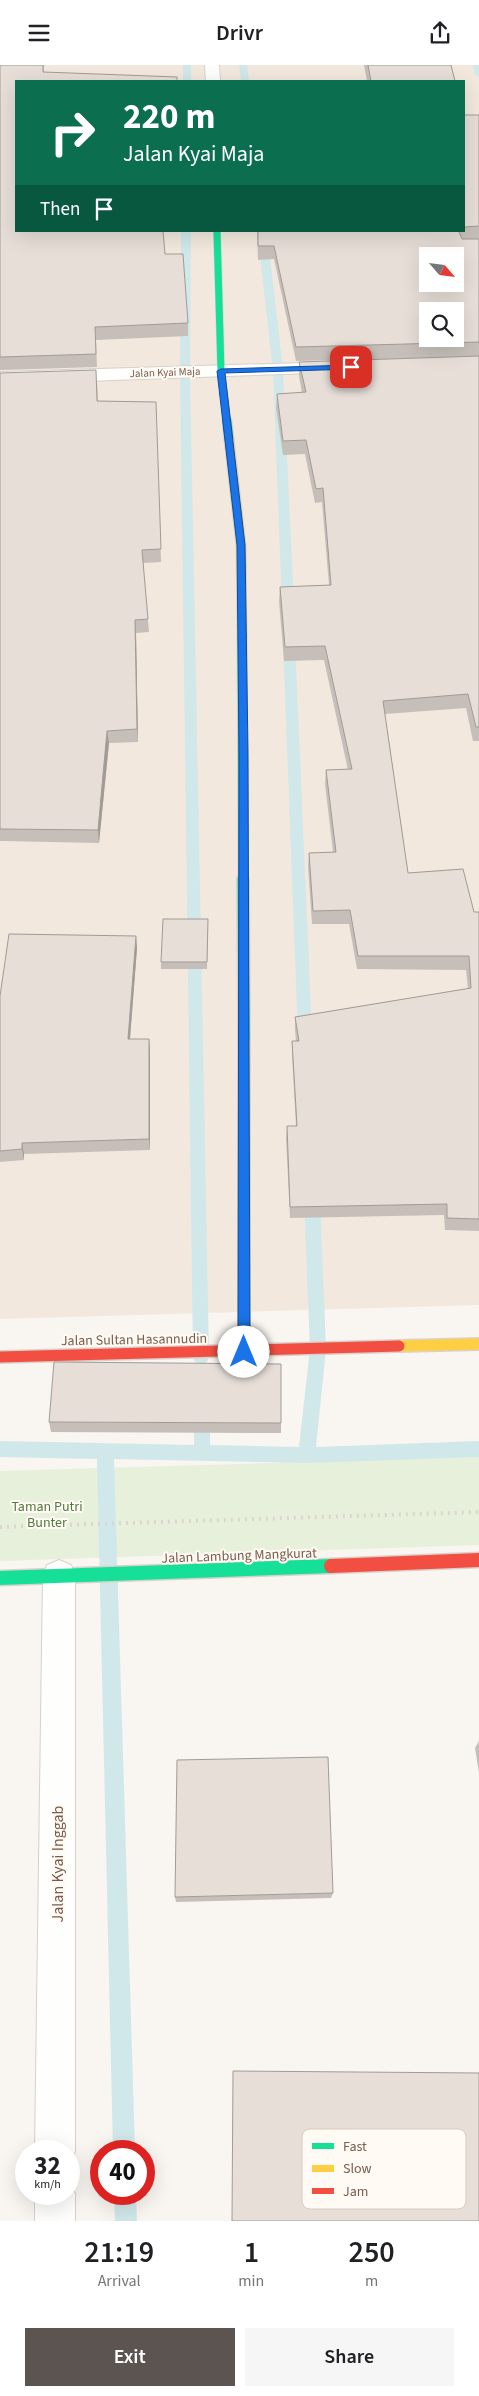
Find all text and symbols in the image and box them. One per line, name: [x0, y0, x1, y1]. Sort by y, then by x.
text: Drivr: [216, 17, 263, 49]
icon: menu: [25, 19, 53, 47]
icon: share: [426, 19, 454, 47]
text: 220 m: [123, 92, 215, 142]
icon: right: [40, 100, 105, 165]
text: Jalan Kyai Maja: [123, 138, 264, 170]
icon: arrive: [90, 195, 118, 223]
text: Then: [40, 196, 80, 223]
north arrow: [419, 247, 464, 293]
map controls: [419, 247, 464, 347]
button: search: [419, 302, 464, 347]
pin: [330, 346, 372, 388]
icon: arrive: [337, 353, 365, 381]
street label: Jalan Kyai Maja: [129, 364, 201, 381]
position arrow: [217, 1325, 269, 1377]
street label: Jalan Sultan Hasannudin: [61, 1329, 207, 1351]
park label: Taman Putri Bunter: [11, 1497, 83, 1533]
street label: Jalan Lambung Mangkurat: [161, 1543, 317, 1569]
street label: Jalan Kyai Inggab: [47, 1805, 69, 1922]
legend: [302, 2129, 466, 2209]
text: Fast: [343, 2137, 367, 2157]
speed limit sign: 40: [90, 2140, 155, 2205]
text: 32: [34, 2148, 61, 2184]
text: Slow: [343, 2159, 372, 2179]
text: km/h: [34, 2176, 61, 2193]
text: Jam: [343, 2182, 368, 2202]
text: 21:19: [84, 2231, 154, 2274]
text: 1: [244, 2231, 259, 2274]
text: 250: [349, 2231, 395, 2274]
text: Arrival: [98, 2270, 141, 2292]
text: min: [238, 2270, 264, 2292]
text: m: [365, 2270, 378, 2292]
button: Exit: [25, 2328, 235, 2386]
button: Share: [245, 2328, 454, 2386]

